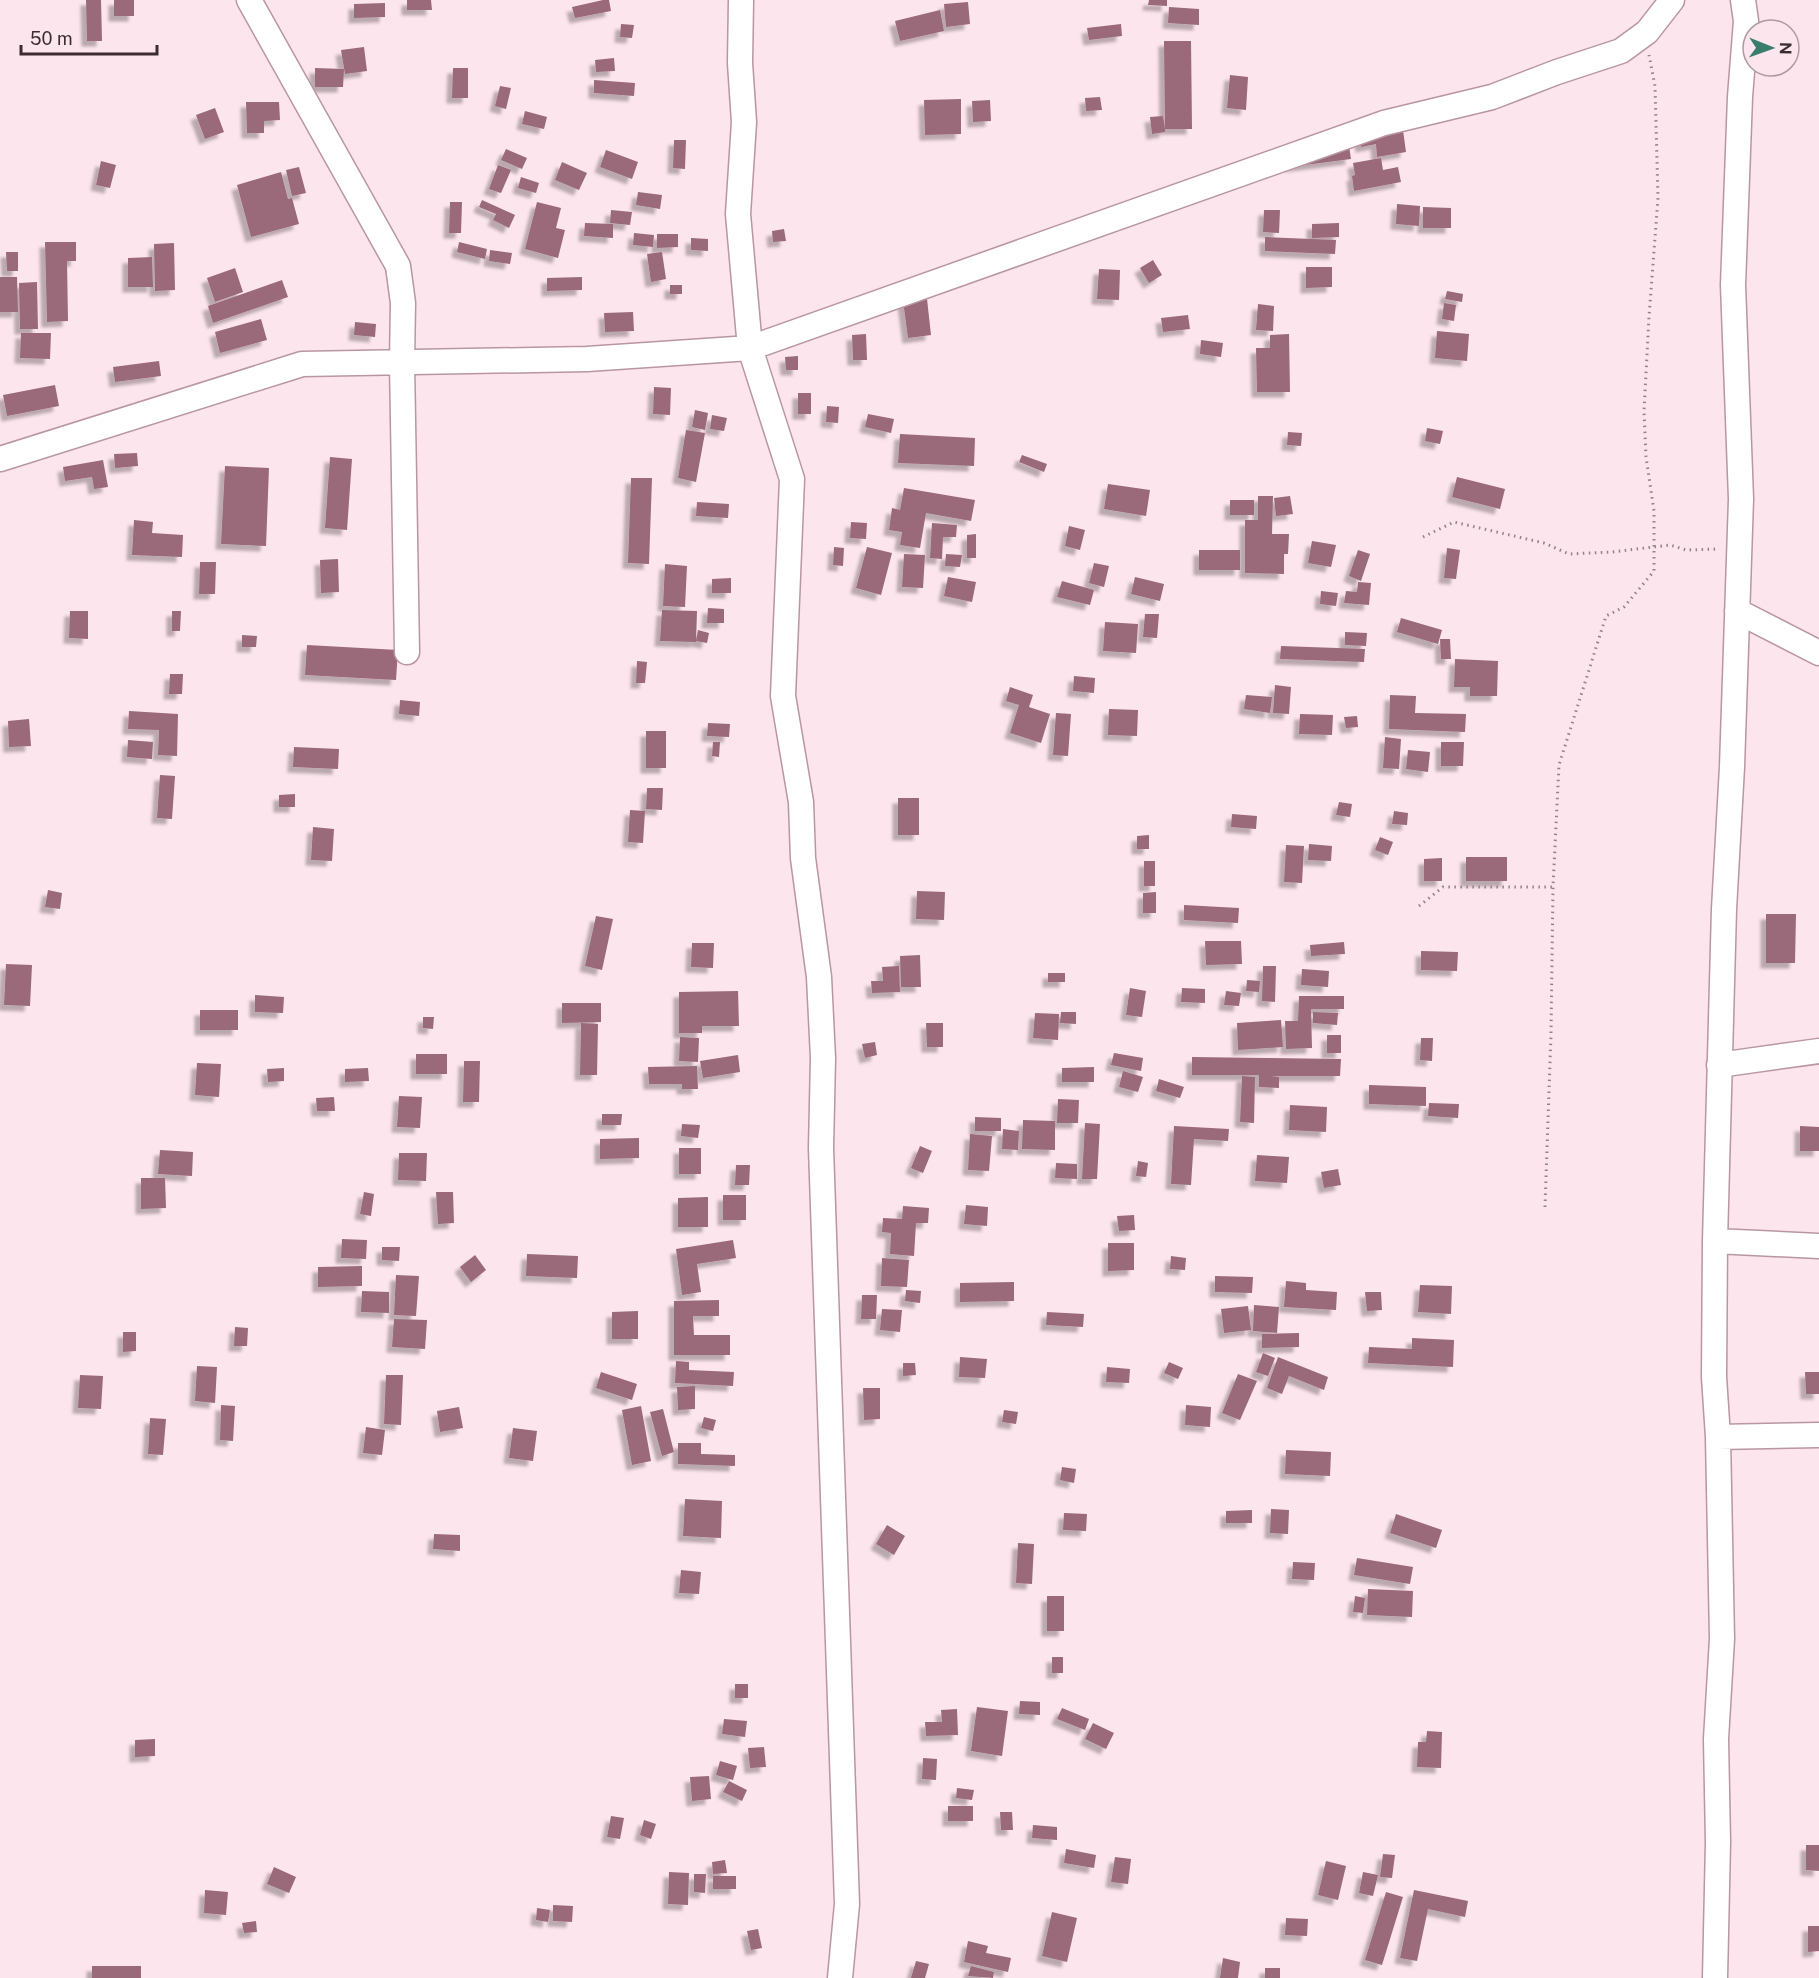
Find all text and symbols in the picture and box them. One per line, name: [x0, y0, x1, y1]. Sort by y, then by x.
scale bar: [21, 18, 158, 56]
north arrow: [1741, 18, 1801, 78]
text: 50 m: [30, 28, 73, 49]
text: N: [1776, 42, 1795, 55]

